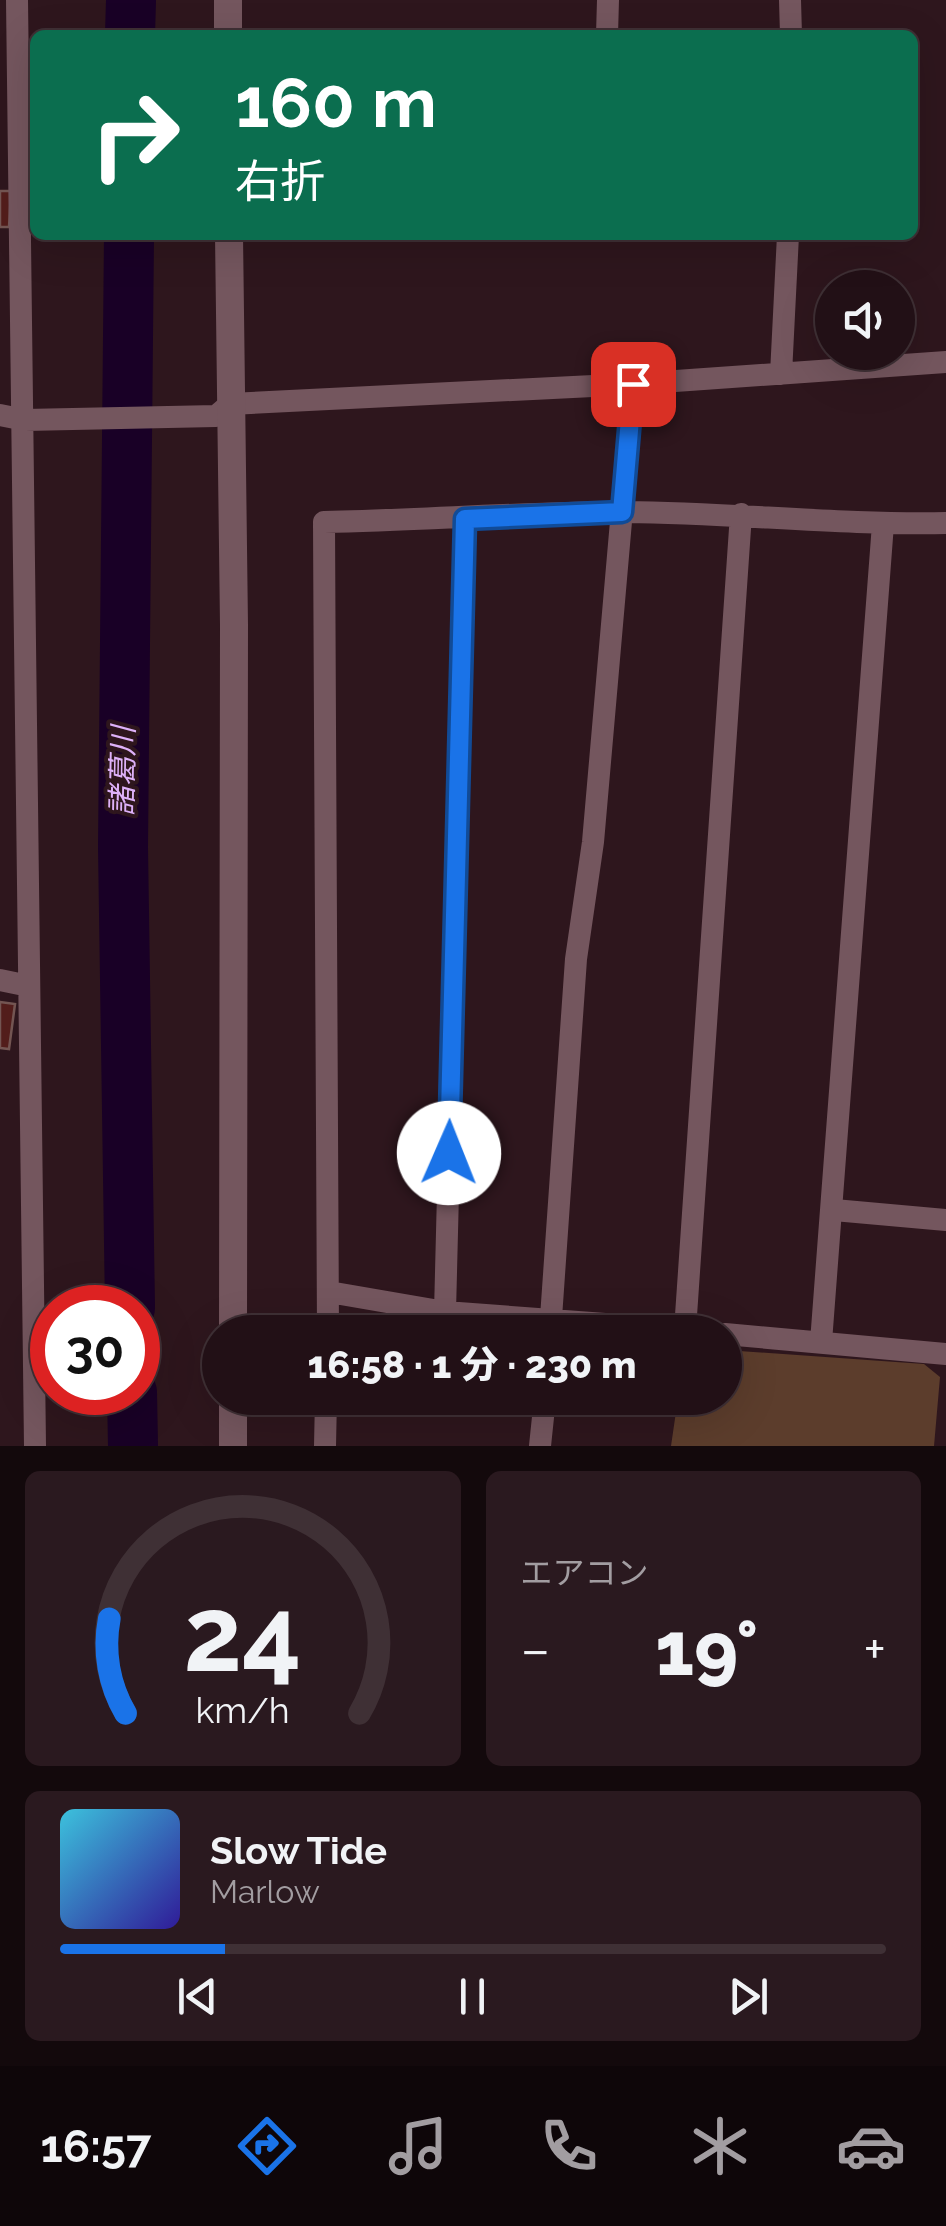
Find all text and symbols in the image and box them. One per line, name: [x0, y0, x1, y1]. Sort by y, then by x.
text: 160 m: [235, 61, 437, 143]
icon: right: [70, 70, 200, 200]
text: 右折: [235, 155, 325, 208]
map controls: [815, 270, 915, 370]
button: sound: [815, 270, 915, 370]
pin: [591, 342, 676, 427]
icon: arrive: [606, 357, 661, 412]
water label: 諸葛川: [104, 723, 141, 816]
position arrow: [397, 1101, 501, 1205]
speed limit sign: 30: [30, 1285, 160, 1415]
text: 16:58 · 1 分 · 230 m: [308, 1342, 636, 1387]
text: エアコン: [521, 1554, 649, 1591]
text: 24: [184, 1573, 302, 1695]
text: 19°: [655, 1604, 758, 1693]
text: −: [521, 1617, 550, 1682]
text: +: [863, 1617, 886, 1682]
text: km/h: [196, 1689, 290, 1731]
text: Slow Tide: [210, 1828, 387, 1873]
text: Marlow: [210, 1873, 320, 1910]
icon: previous: [170, 1969, 225, 2024]
icon: pause: [445, 1969, 500, 2024]
icon: next: [721, 1969, 776, 2024]
icon: directions: [232, 2111, 302, 2181]
icon: music: [383, 2111, 453, 2181]
icon: phone: [534, 2111, 604, 2181]
icon: climate: [685, 2111, 755, 2181]
icon: car: [836, 2111, 906, 2181]
text: 16:57: [40, 2120, 151, 2173]

